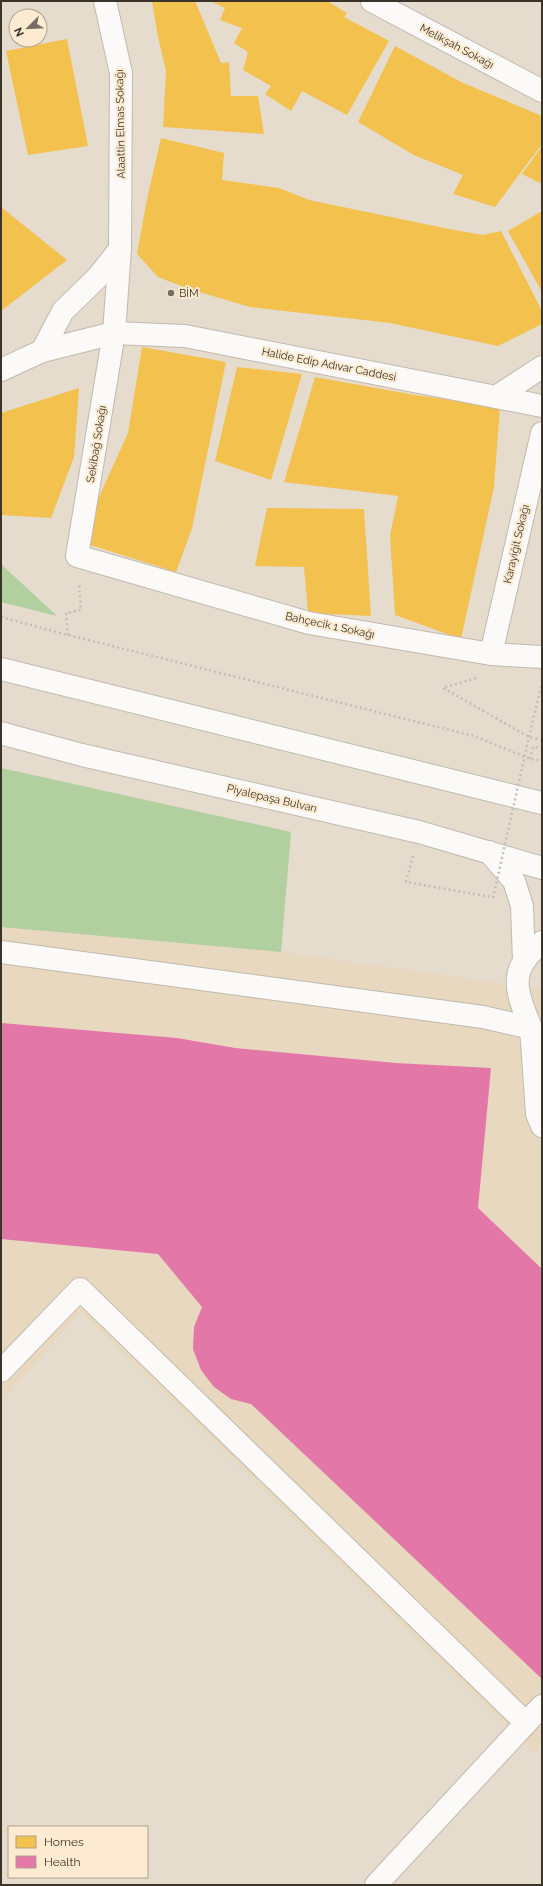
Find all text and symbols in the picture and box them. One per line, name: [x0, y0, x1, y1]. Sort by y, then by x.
north arrow: [8, 8, 48, 48]
street label: Melikşah Sokağı: [418, 21, 496, 71]
text: N: [12, 25, 27, 38]
street label: Alaattin Elmas Sokağı: [113, 69, 128, 179]
place label: BİM: [179, 287, 199, 300]
marker: BİM: [166, 288, 176, 298]
street label: Halide Edip Adıvar Caddesi: [261, 345, 397, 384]
street label: Sekibağ Sokağı: [84, 405, 109, 484]
street label: Karayiğit Sokağı: [501, 503, 532, 585]
street label: Bahçecik 1 Sokağı: [284, 610, 376, 641]
street label: Piyalepaşa Bulvarı: [226, 782, 318, 815]
legend: [8, 1826, 148, 1878]
text: Homes: [44, 1835, 84, 1849]
text: Health: [44, 1855, 81, 1869]

